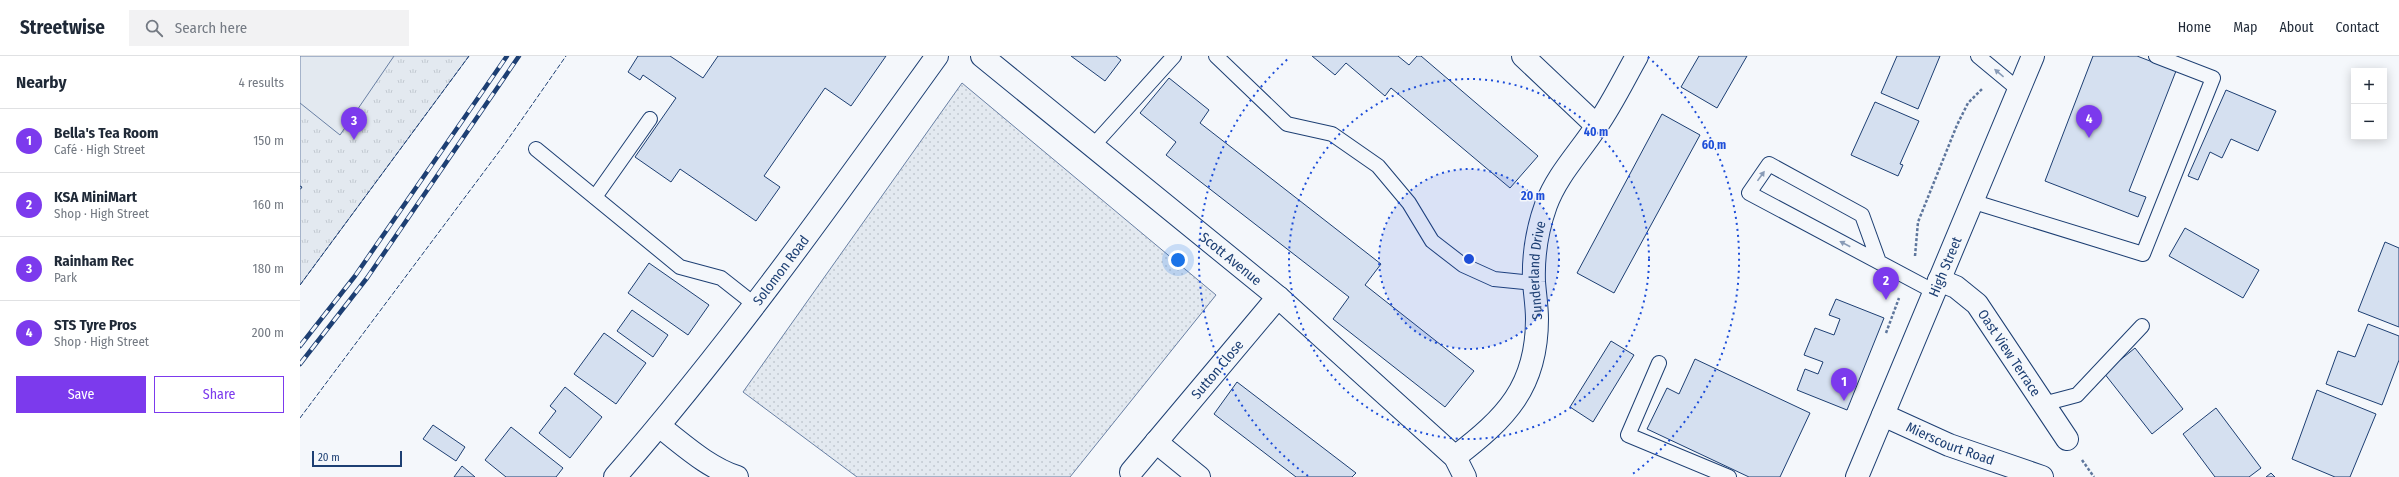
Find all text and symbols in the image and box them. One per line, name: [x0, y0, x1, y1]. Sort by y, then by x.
search box: [129, 10, 409, 46]
text: Streetwise: [20, 16, 105, 39]
icon: search: [143, 17, 165, 39]
text: Search here: [175, 19, 247, 37]
text: Home: [2178, 19, 2211, 36]
text: Map: [2233, 19, 2257, 36]
text: About: [2279, 19, 2314, 36]
text: Contact: [2336, 19, 2379, 36]
one-way arrow: [1993, 68, 2004, 77]
map controls: [2351, 68, 2387, 140]
button: +: [2351, 68, 2387, 104]
text: Nearby: [16, 72, 67, 93]
text: 4 results: [238, 75, 284, 90]
button: −: [2351, 104, 2387, 140]
pin: 4: [2076, 105, 2102, 138]
pin: 3: [341, 107, 367, 140]
text: Bella's Tea Room: [54, 124, 159, 142]
text: 40 m: [1584, 125, 1608, 139]
text: 1: [26, 133, 32, 148]
text: 150 m: [253, 133, 284, 148]
text: 60 m: [1702, 138, 1726, 152]
text: Café · High Street: [54, 142, 145, 157]
one-way arrow: [1757, 170, 1765, 181]
text: KSA MiniMart: [54, 188, 137, 206]
text: 20 m: [1520, 189, 1545, 203]
text: 2: [26, 197, 32, 212]
text: 160 m: [253, 197, 284, 212]
text: Shop · High Street: [54, 206, 149, 221]
street label: Sunderland Drive: [1525, 219, 1549, 320]
street label: Scott Avenue: [1197, 229, 1265, 289]
street label: Solomon Road: [749, 232, 813, 309]
street label: High Street: [1925, 234, 1965, 299]
one-way arrow: [1839, 241, 1851, 247]
your location: [1168, 250, 1188, 270]
text: Rainham Rec: [54, 252, 134, 270]
centre of rings: [1462, 252, 1476, 266]
text: 3: [26, 261, 32, 276]
text: 180 m: [253, 261, 284, 276]
pin: 2: [1873, 267, 1899, 300]
text: Park: [54, 270, 77, 285]
street label: Oast View Terrace: [1974, 306, 2045, 399]
text: STS Tyre Pros: [54, 316, 137, 334]
text: 4: [26, 325, 32, 340]
text: 200 m: [252, 325, 284, 340]
text: Shop · High Street: [54, 334, 149, 349]
street label: Sutton Close: [1187, 336, 1247, 403]
pin: 1: [1831, 368, 1857, 401]
button: Save: [16, 376, 146, 413]
button: Share: [154, 376, 284, 413]
street label: Mierscourt Road: [1903, 418, 1996, 468]
scale bar: [312, 449, 402, 468]
text: 20 m: [318, 451, 340, 464]

